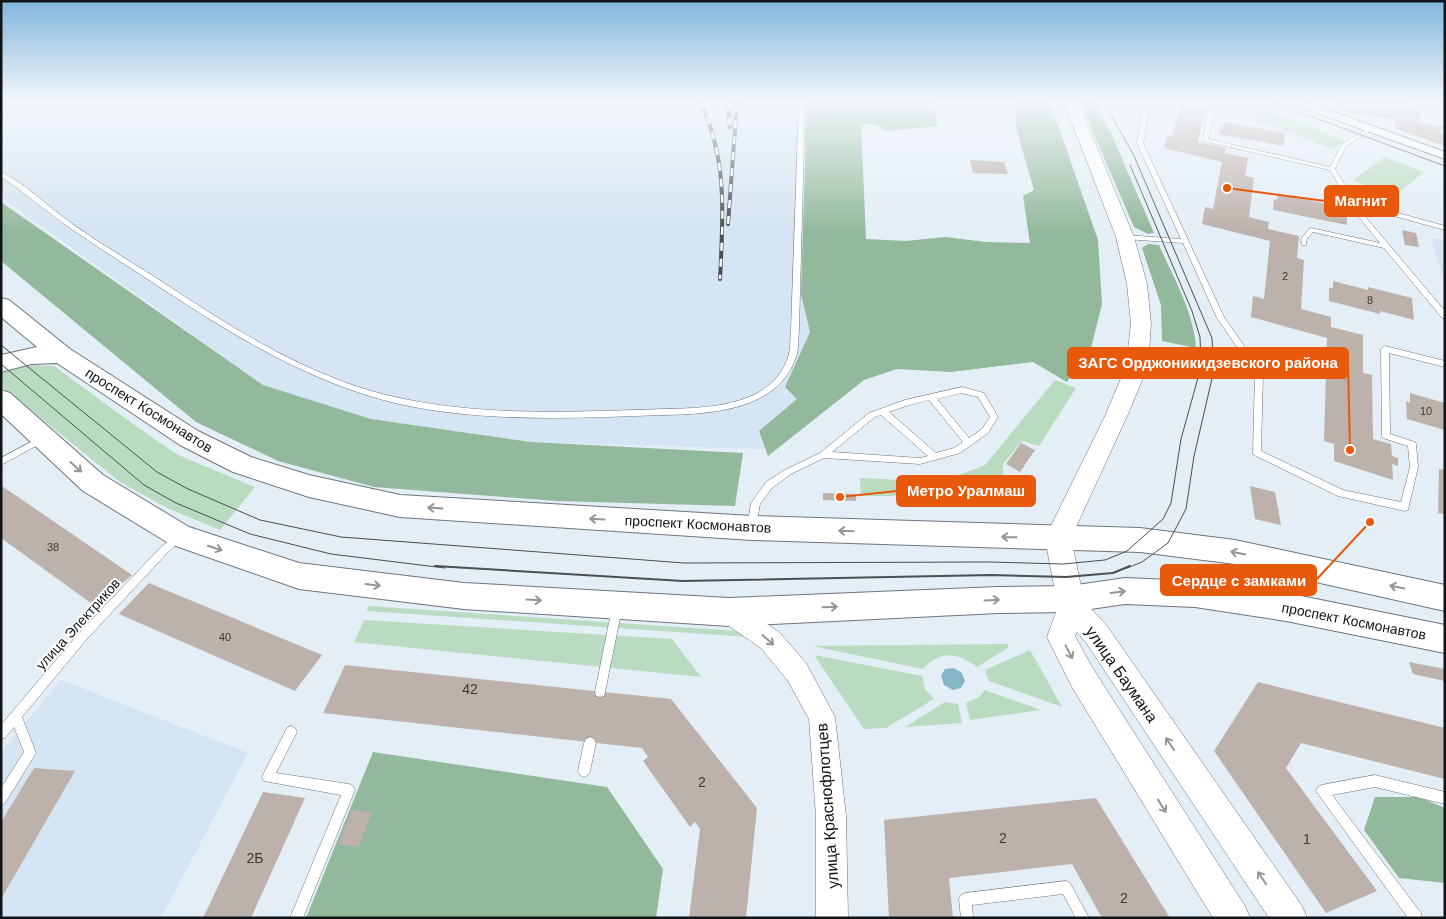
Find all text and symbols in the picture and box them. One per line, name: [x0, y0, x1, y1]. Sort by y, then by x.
callout: Магнит: [1325, 186, 1398, 216]
text: Магнит: [1335, 192, 1387, 209]
house number: 2: [1282, 270, 1288, 282]
house number: 8: [1367, 294, 1373, 306]
callout: ЗАГС Орджоникидзевского района: [1068, 348, 1348, 378]
text: ЗАГС Орджоникидзевского района: [1078, 354, 1338, 371]
street label: проспект Космонавтов: [83, 364, 215, 456]
house number: 10: [1420, 405, 1432, 417]
one-way arrow: [69, 461, 82, 473]
callout: Метро Уралмаш: [897, 476, 1035, 506]
text: Метро Уралмаш: [907, 482, 1025, 499]
one-way arrow: [427, 503, 443, 513]
street label: проспект Космонавтов: [624, 512, 772, 536]
one-way arrow: [589, 514, 605, 523]
one-way arrow: [839, 526, 855, 536]
one-way arrow: [1001, 532, 1018, 542]
house number: 38: [47, 541, 59, 553]
one-way arrow: [207, 544, 222, 553]
one-way arrow: [1231, 548, 1247, 557]
callout: Сердце с замками: [1161, 565, 1316, 595]
text: Сердце с замками: [1172, 572, 1306, 589]
street label: улица Электриков: [33, 575, 123, 673]
one-way arrow: [364, 580, 380, 590]
one-way arrow: [1390, 582, 1406, 592]
one-way arrow: [1110, 587, 1126, 597]
one-way arrow: [526, 595, 542, 604]
one-way arrow: [984, 595, 1000, 605]
street label: проспект Космонавтов: [1281, 599, 1427, 643]
one-way arrow: [821, 603, 837, 612]
street label: улица Баумана: [1082, 623, 1161, 726]
house number: 40: [219, 631, 231, 643]
one-way arrow: [762, 634, 775, 646]
one-way arrow: [1065, 644, 1074, 659]
house number: 42: [462, 681, 478, 697]
street label: улица Краснофлотцев: [813, 723, 842, 889]
one-way arrow: [1165, 737, 1175, 751]
house number: 2: [698, 774, 706, 790]
one-way arrow: [1158, 798, 1168, 812]
house number: 2: [999, 830, 1007, 846]
house number: 1: [1303, 831, 1311, 847]
house number: 2Б: [247, 850, 263, 866]
one-way arrow: [1257, 871, 1267, 885]
house number: 2: [1120, 890, 1128, 906]

